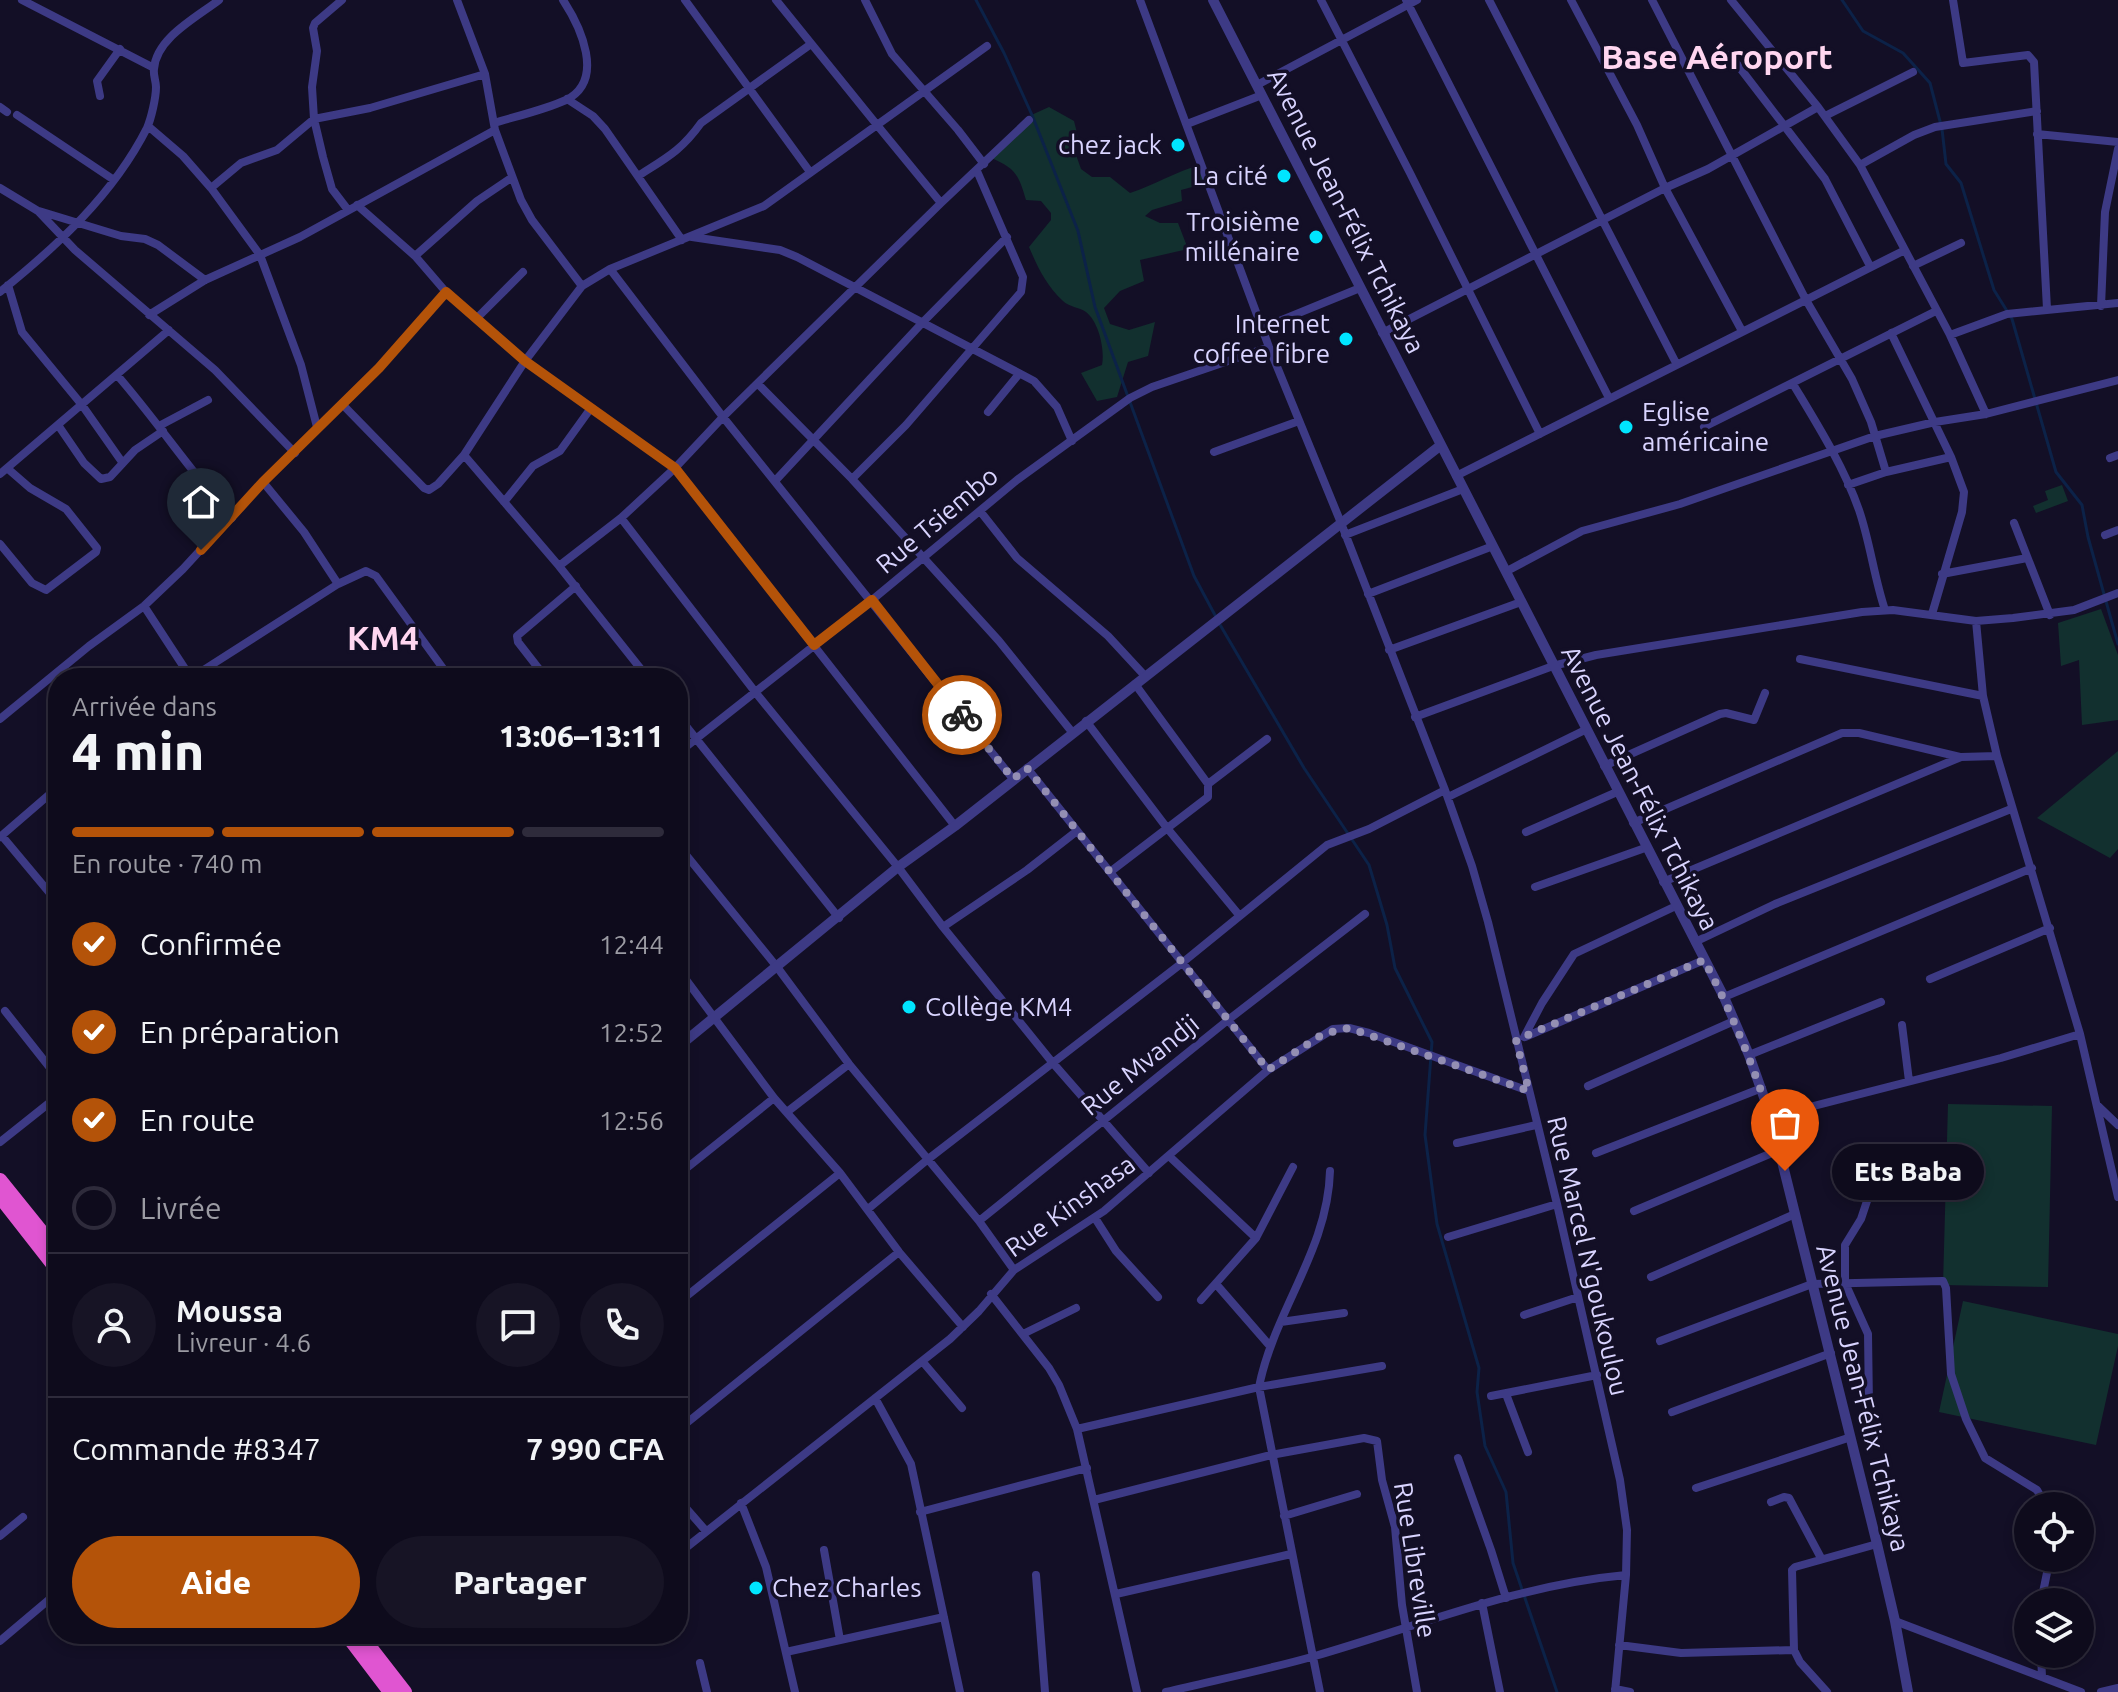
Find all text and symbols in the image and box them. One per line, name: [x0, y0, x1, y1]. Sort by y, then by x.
district label: Base Aéroport: [1601, 37, 1833, 75]
street label: Avenue Jean-Félix Tchikaya: [1262, 64, 1431, 358]
place label: chez jack: [1058, 130, 1162, 159]
marker: chez jack: [1169, 136, 1187, 154]
place label: La cité: [1192, 161, 1268, 190]
marker: La cité: [1275, 167, 1293, 185]
place label: Troisième millénaire: [1185, 207, 1300, 266]
marker: Troisième millénaire: [1307, 228, 1325, 246]
place label: Internet coffee fibre: [1193, 309, 1330, 368]
marker: Internet coffee fibre: [1337, 330, 1355, 348]
place label: Eglise américaine: [1642, 397, 1769, 456]
marker: Eglise américaine: [1617, 418, 1635, 436]
street label: Rue Tsiembo: [870, 460, 1003, 579]
pin: [167, 468, 235, 550]
icon: home: [179, 480, 223, 524]
district label: KM4: [347, 618, 419, 656]
street label: Avenue Jean-Félix Tchikaya: [1556, 641, 1725, 935]
courier: [922, 675, 1002, 755]
text: Arrivée dans: [72, 692, 217, 721]
icon: bike: [940, 693, 984, 737]
text: 13:06–13:11: [499, 719, 664, 753]
text: 4 min: [72, 722, 204, 780]
text: En route · 740 m: [72, 849, 262, 878]
icon: check: [72, 922, 116, 966]
text: Confirmée: [140, 927, 282, 961]
text: 12:44: [599, 930, 664, 959]
place label: Collège KM4: [925, 992, 1072, 1021]
marker: Collège KM4: [900, 998, 918, 1016]
street label: Rue Mvandji: [1075, 1008, 1204, 1121]
icon: check: [72, 1010, 116, 1054]
text: En préparation: [140, 1015, 340, 1049]
text: 12:52: [599, 1018, 664, 1047]
pin: [1751, 1089, 1819, 1171]
icon: check: [72, 1098, 116, 1142]
icon: bag: [1763, 1101, 1807, 1145]
text: En route: [140, 1103, 255, 1137]
text: 12:56: [599, 1106, 664, 1135]
street label: Rue Marcel N'goukoulou: [1542, 1113, 1635, 1398]
callout: Ets Baba: [1833, 1143, 1985, 1199]
street label: Rue Kinshasa: [999, 1149, 1140, 1262]
text: Ets Baba: [1854, 1157, 1962, 1186]
text: Livrée: [140, 1191, 222, 1225]
street label: Avenue Jean-Félix Tchikaya: [1811, 1241, 1916, 1554]
button: person: [72, 1283, 156, 1367]
button: chat: [476, 1283, 560, 1367]
button: phone: [580, 1283, 664, 1367]
text: Moussa: [176, 1294, 283, 1328]
text: Livreur · 4.6: [176, 1328, 311, 1357]
text: Commande #8347: [72, 1432, 321, 1466]
text: 7 990 CFA: [526, 1432, 664, 1466]
street label: Rue Libreville: [1389, 1480, 1442, 1640]
map controls: [2014, 1492, 2094, 1668]
button: locate: [2014, 1492, 2094, 1572]
button: Aide: [72, 1536, 360, 1628]
button: Partager: [376, 1536, 664, 1628]
place label: Chez Charles: [772, 1573, 922, 1602]
marker: Chez Charles: [747, 1579, 765, 1597]
button: layers: [2014, 1588, 2094, 1668]

